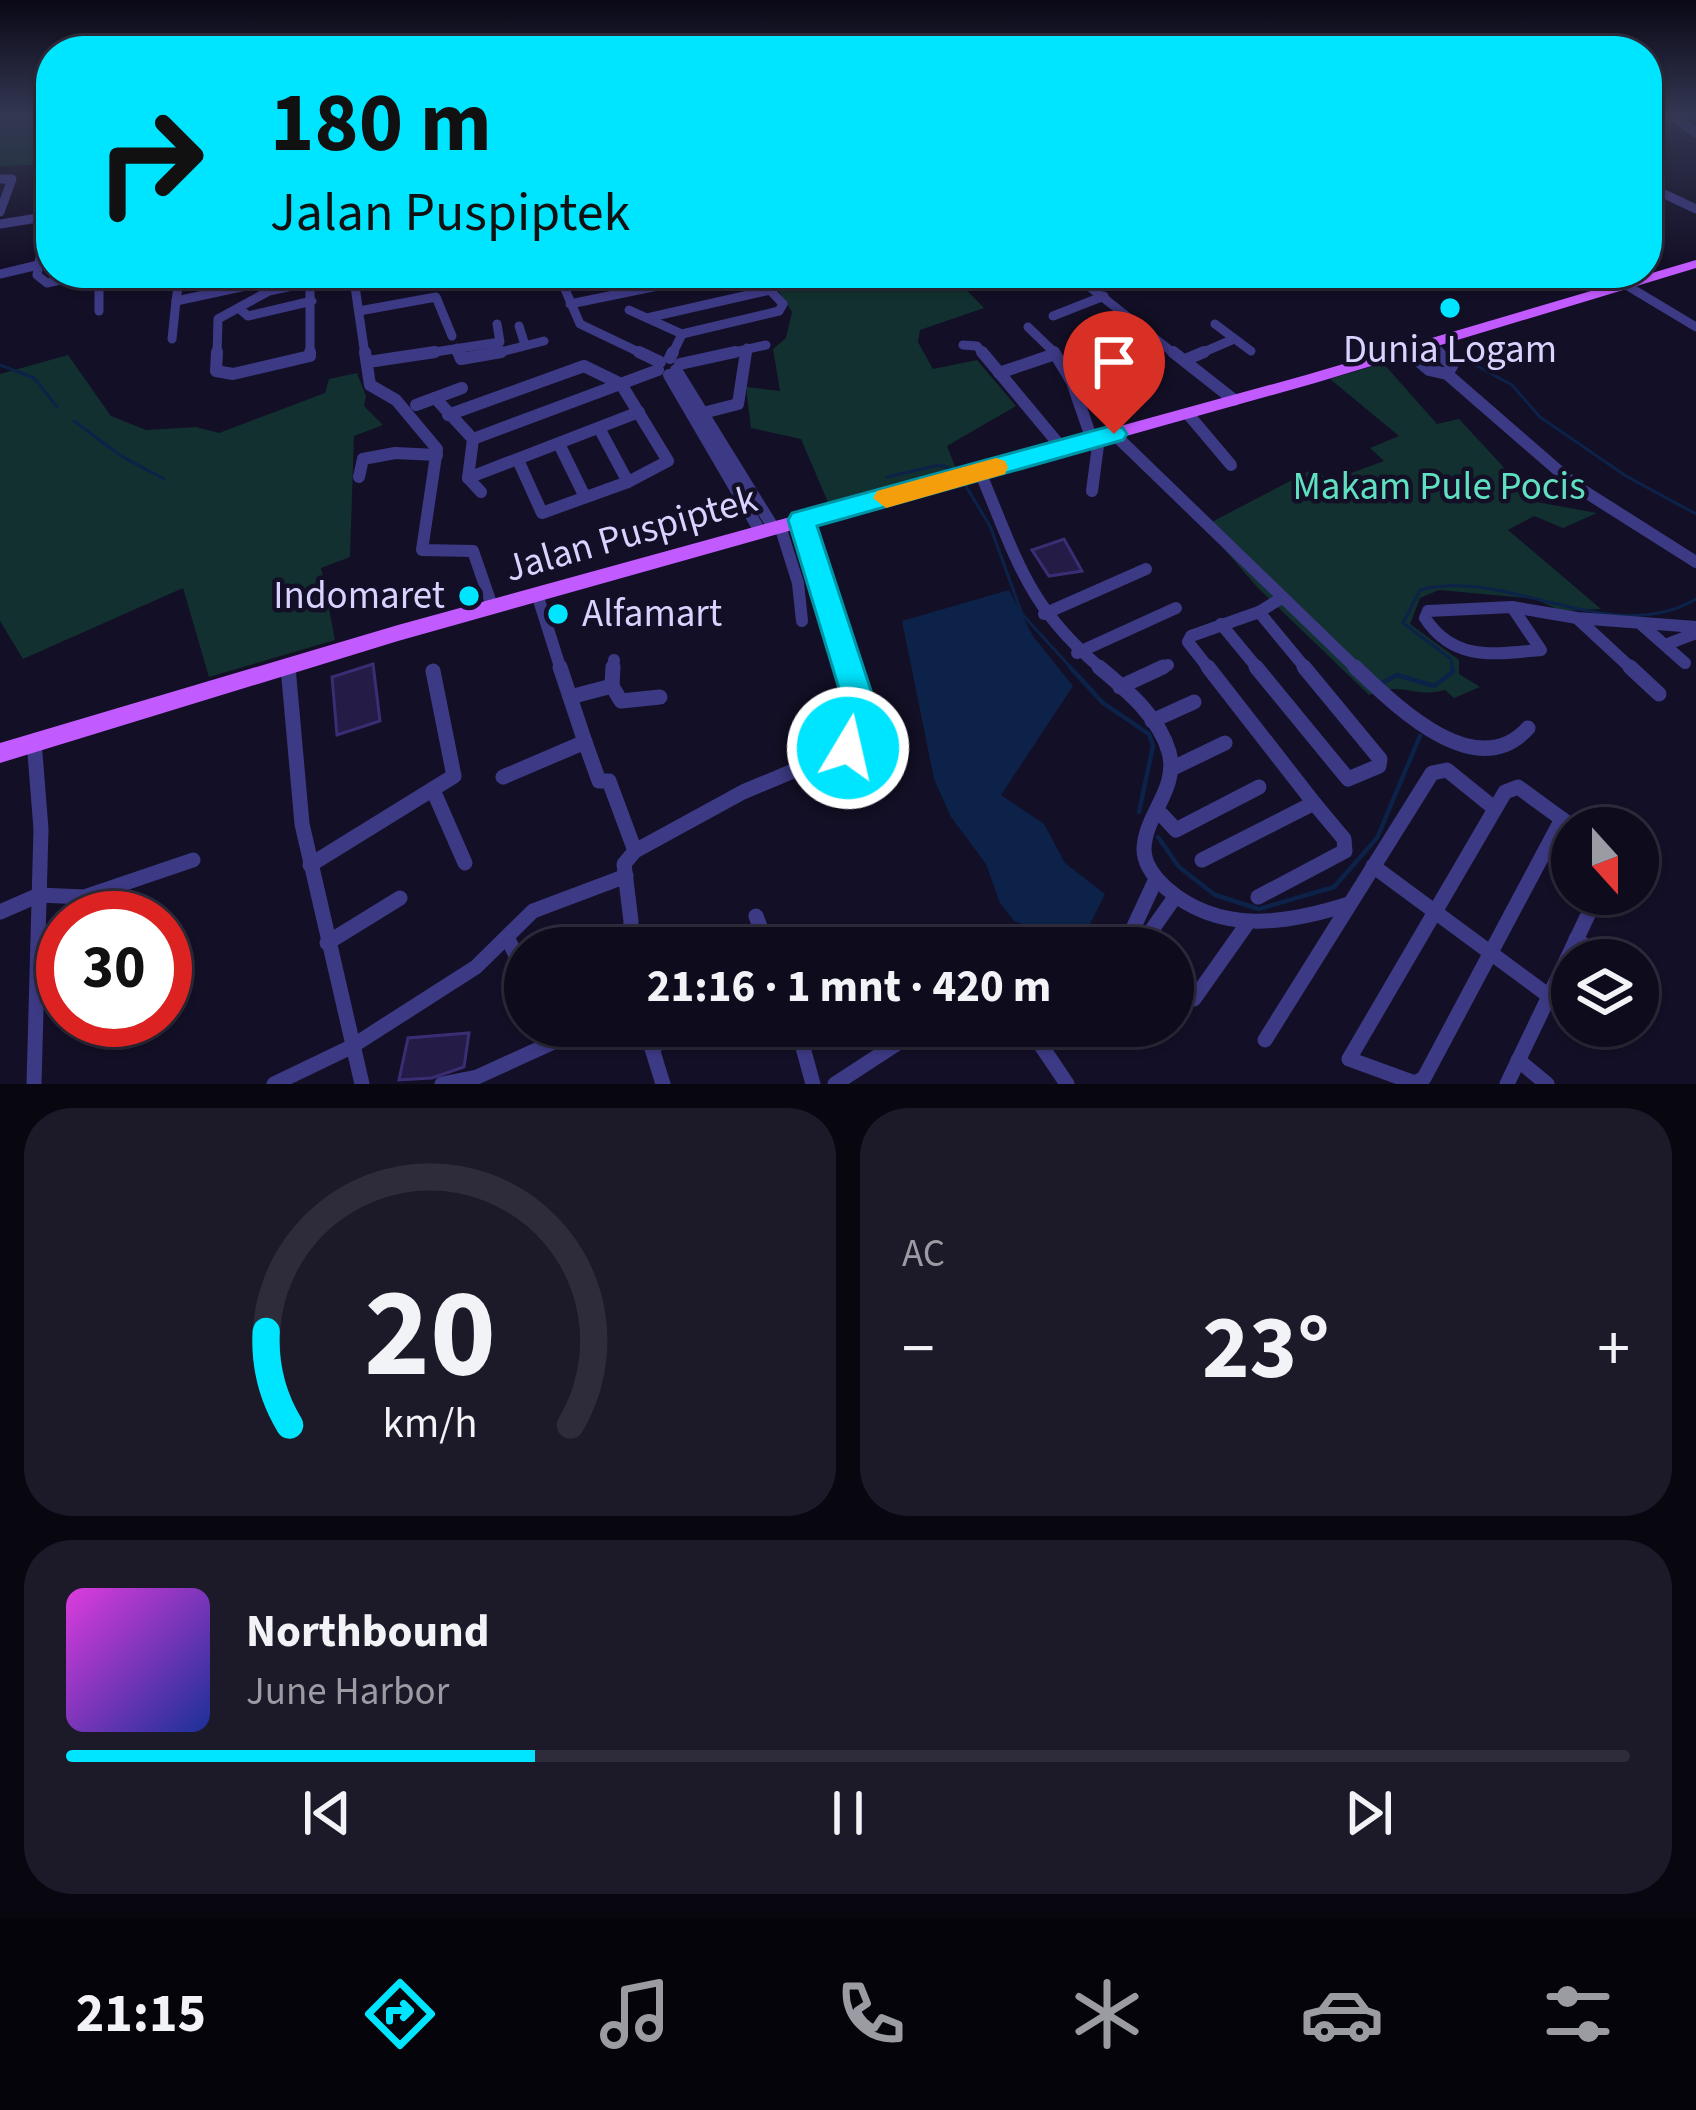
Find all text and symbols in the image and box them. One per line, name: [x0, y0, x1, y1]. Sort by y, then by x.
text: 180 m: [270, 64, 492, 184]
icon: right: [72, 84, 228, 240]
text: Jalan Puspiptek: [270, 175, 630, 252]
marker: Dunia Logam: [1437, 295, 1463, 321]
pin: [1063, 311, 1165, 434]
place label: Dunia Logam: [1343, 322, 1557, 378]
icon: arrive: [1081, 329, 1147, 395]
park label: Makam Pule Pocis: [1292, 459, 1586, 515]
street label: Jalan Puspiptek: [498, 471, 764, 597]
place label: Indomaret: [273, 568, 445, 624]
marker: Indomaret: [456, 583, 482, 609]
place label: Alfamart: [582, 586, 722, 642]
marker: Alfamart: [545, 601, 571, 627]
position arrow: [785, 685, 911, 811]
north arrow: [1551, 807, 1659, 915]
map controls: [1551, 807, 1659, 1047]
speed limit sign: 30: [36, 891, 192, 1047]
button: layers: [1551, 939, 1659, 1047]
text: 21:16 · 1 mnt · 420 m: [647, 955, 1051, 1019]
text: AC: [902, 1226, 945, 1282]
text: 20: [364, 1246, 496, 1424]
text: 23°: [1202, 1285, 1330, 1413]
text: −: [902, 1302, 935, 1396]
text: +: [1597, 1302, 1630, 1396]
text: km/h: [382, 1393, 478, 1454]
text: Northbound: [246, 1600, 490, 1664]
text: June Harbor: [246, 1664, 449, 1720]
icon: previous: [294, 1780, 360, 1846]
icon: pause: [815, 1780, 881, 1846]
icon: next: [1336, 1780, 1402, 1846]
icon: directions: [358, 1972, 442, 2056]
icon: music: [593, 1972, 677, 2056]
icon: phone: [829, 1972, 913, 2056]
icon: climate: [1065, 1972, 1149, 2056]
icon: car: [1300, 1972, 1384, 2056]
icon: filters: [1536, 1972, 1620, 2056]
text: 21:15: [76, 1976, 206, 2053]

